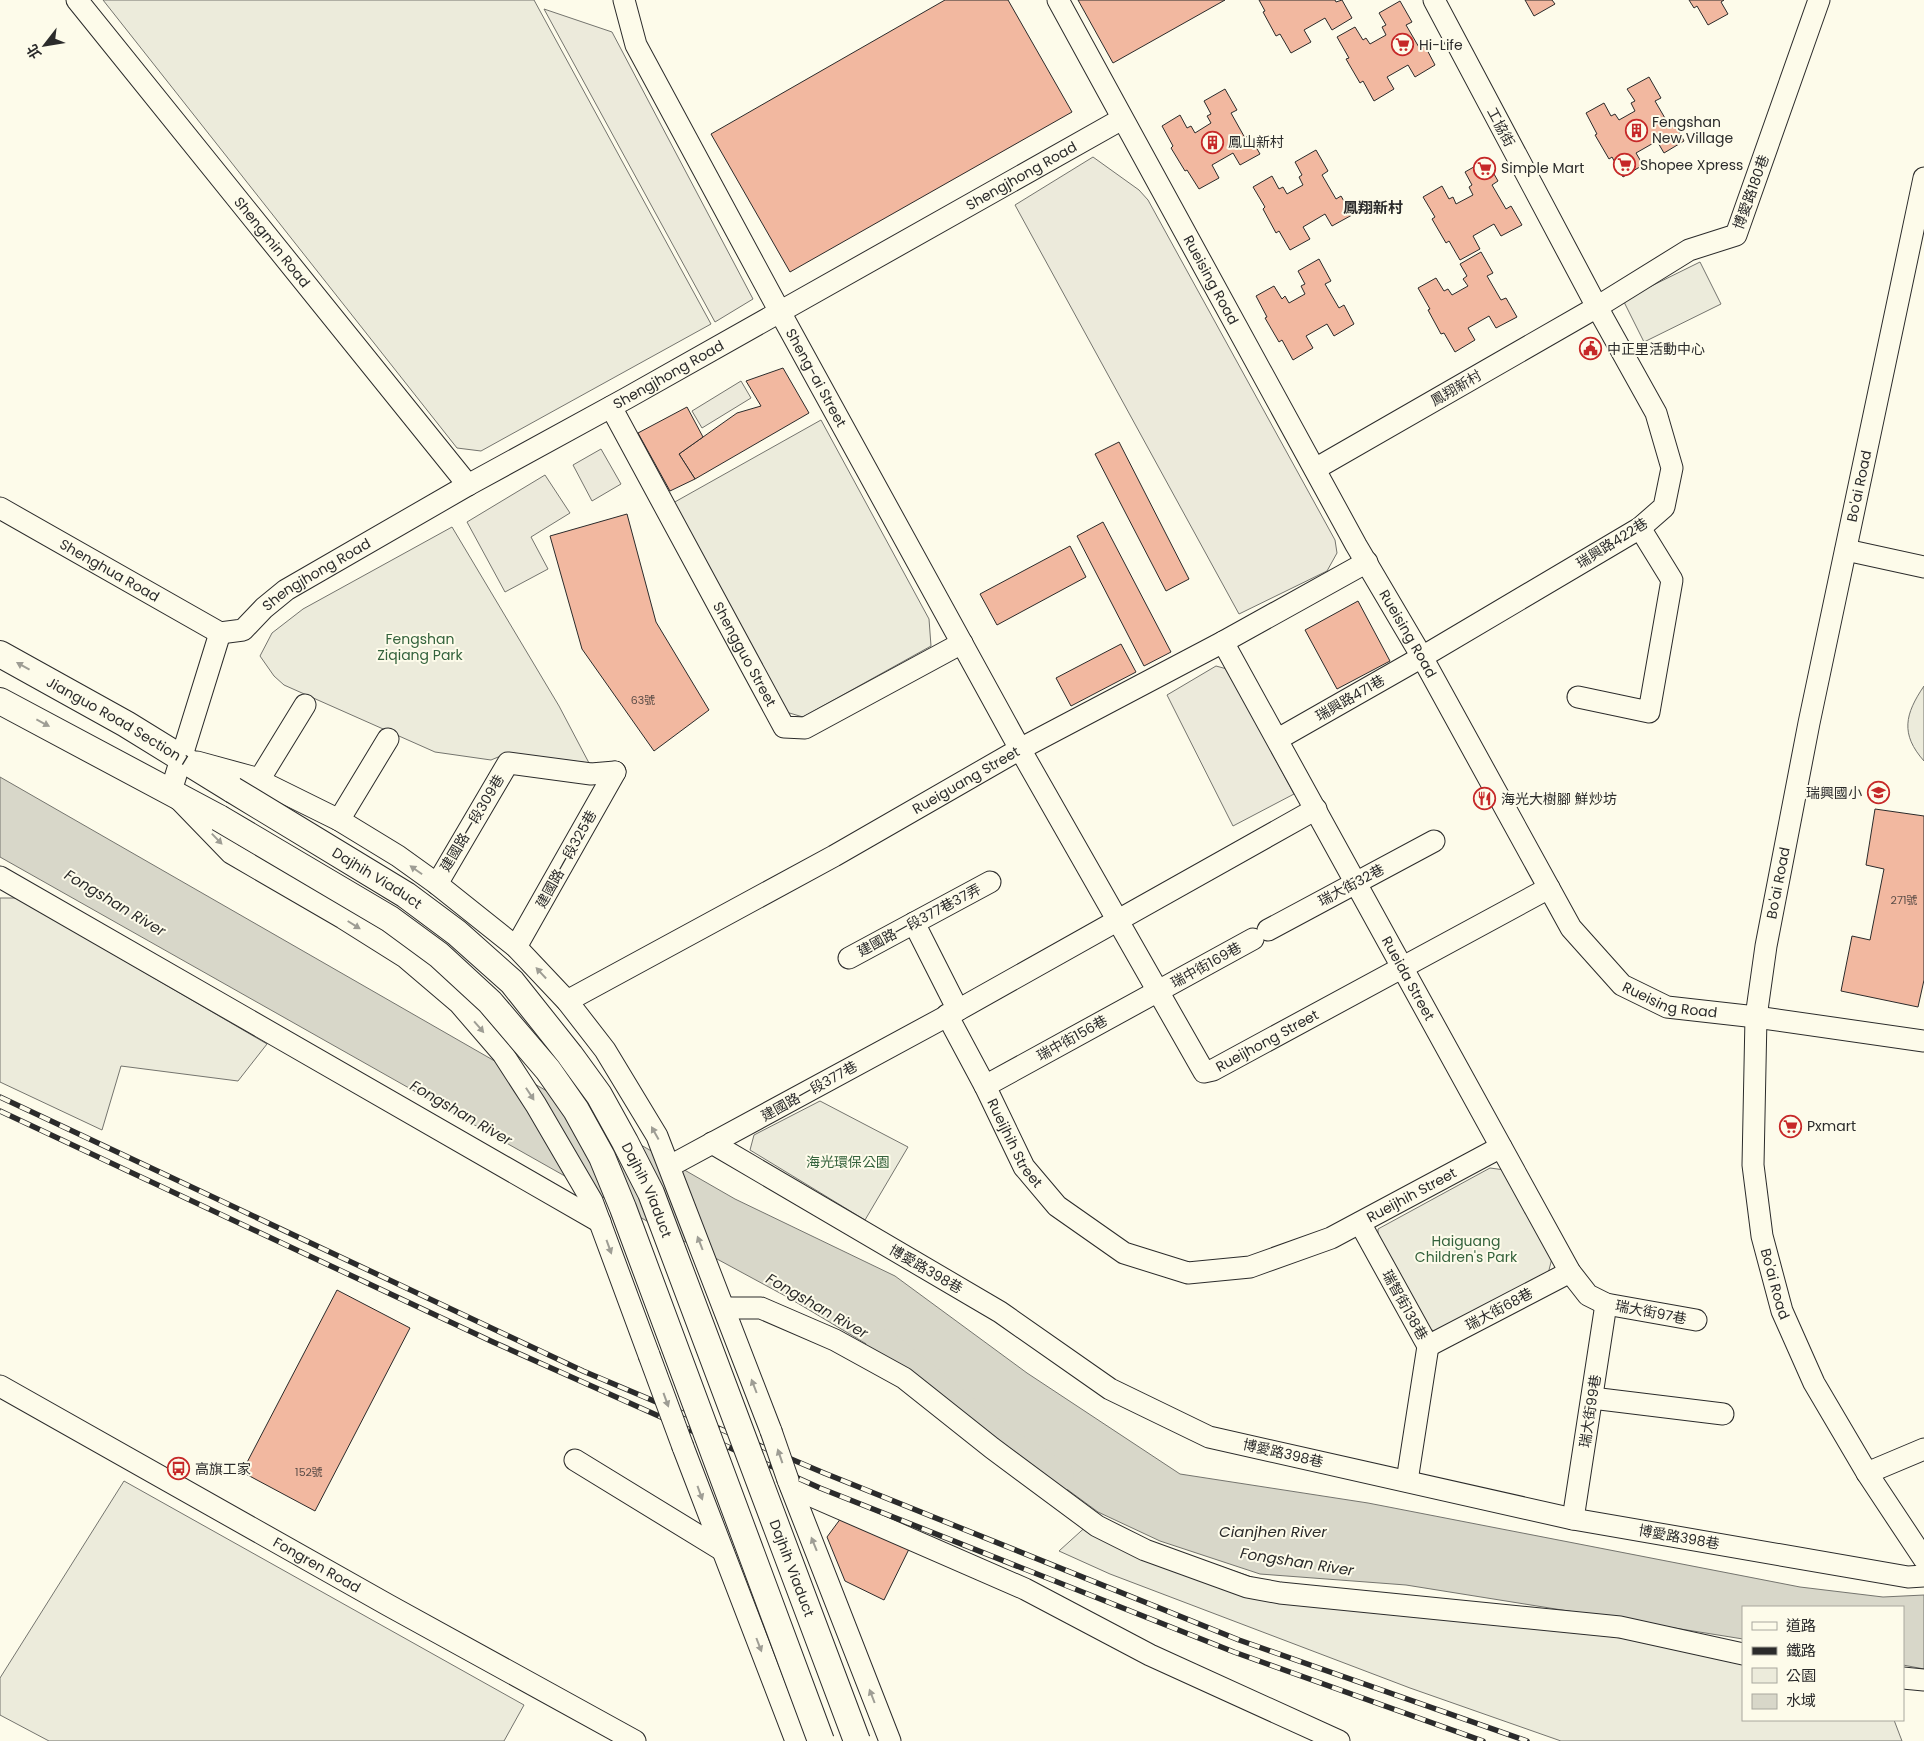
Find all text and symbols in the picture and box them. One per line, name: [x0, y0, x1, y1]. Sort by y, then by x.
north arrow: [20, 20, 70, 70]
supermarket icon: Hi-Life: [1391, 33, 1415, 57]
place label: Hi-Life: [1419, 35, 1463, 55]
text: 北: [22, 41, 46, 63]
street label: 工協街: [1482, 104, 1520, 150]
place label: Fengshan New Village: [1652, 112, 1733, 148]
building icon: Fengshan New Village: [1624, 118, 1648, 142]
building icon: 鳳山新村: [1200, 130, 1224, 154]
place label: 鳳山新村: [1228, 132, 1284, 152]
street label: Shengjhong Road: [962, 137, 1080, 215]
street label: 博愛路180巷: [1728, 152, 1774, 232]
supermarket icon: Shopee Xpress: [1612, 153, 1636, 177]
place label: Shopee Xpress: [1640, 155, 1743, 175]
supermarket icon: Simple Mart: [1473, 156, 1497, 180]
place label: Simple Mart: [1501, 158, 1584, 178]
street label: Shengmin Road: [229, 193, 315, 292]
district label: 鳳翔新村: [1343, 197, 1403, 218]
street label: Rueising Road: [1179, 232, 1244, 328]
street label: Sheng-ai Street: [781, 325, 851, 431]
street label: Shengjhong Road: [609, 335, 728, 414]
public building icon: 中正里活動中心: [1579, 337, 1603, 361]
place label: 中正里活動中心: [1607, 339, 1705, 359]
street label: 鳳翔新村: [1427, 365, 1485, 411]
street label: Bo'ai Road: [1842, 448, 1876, 524]
street label: 瑞興路422巷: [1572, 513, 1652, 573]
street label: Shengjhong Road: [258, 533, 374, 616]
street label: Shenghua Road: [56, 534, 163, 607]
street label: Rueising Road: [1374, 586, 1442, 681]
street label: Shengguo Street: [708, 598, 781, 710]
park label: Fengshan Ziqiang Park: [377, 629, 464, 665]
one-way arrow: [16, 662, 29, 671]
street label: 瑞興路471巷: [1312, 670, 1388, 726]
street label: Jianguo Road Section 1: [43, 672, 192, 770]
house number: 63號: [631, 692, 655, 708]
one-way arrow: [36, 719, 50, 728]
street label: Rueiguang Street: [909, 741, 1023, 819]
street label: 建國路一段309巷: [435, 771, 509, 875]
school or university icon: 瑞興國小: [1866, 781, 1890, 805]
place label: 瑞興國小: [1806, 783, 1862, 803]
restaurant icon: 海光大樹腳 鮮炒坊: [1473, 787, 1497, 811]
place label: 海光大樹腳 鮮炒坊: [1501, 789, 1617, 809]
street label: 建國路一段325巷: [531, 806, 601, 912]
one-way arrow: [211, 832, 223, 844]
street label: Dajhih Viaduct: [328, 843, 426, 914]
street label: Bo'ai Road: [1761, 845, 1795, 921]
street label: 瑞大街32巷: [1314, 859, 1388, 911]
water label: Fongshan River: [61, 864, 170, 941]
one-way arrow: [410, 865, 423, 875]
street label: 建國路一段377巷37弄: [854, 879, 984, 961]
house number: 271號: [1891, 892, 1917, 908]
one-way arrow: [347, 920, 360, 930]
street label: Rueida Street: [1377, 933, 1440, 1024]
street label: 瑞中街169巷: [1167, 937, 1245, 993]
one-way arrow: [535, 968, 547, 980]
street label: Rueising Road: [1619, 977, 1718, 1023]
street label: Rueijhong Street: [1212, 1005, 1322, 1077]
street label: 瑞中街156巷: [1033, 1010, 1111, 1066]
one-way arrow: [474, 1020, 485, 1033]
street label: 建國路一段377巷: [757, 1056, 861, 1126]
water label: Fongshan River: [406, 1075, 516, 1151]
one-way arrow: [525, 1088, 534, 1101]
street label: Rueijhih Street: [982, 1095, 1047, 1192]
supermarket icon: Pxmart: [1779, 1114, 1803, 1138]
place label: Pxmart: [1807, 1116, 1856, 1136]
one-way arrow: [651, 1127, 660, 1140]
street label: Dajhih Viaduct: [617, 1139, 677, 1241]
park label: 海光環保公園: [806, 1152, 890, 1172]
street label: Rueijhih Street: [1363, 1163, 1460, 1227]
park label: Haiguang Children's Park: [1415, 1231, 1518, 1267]
one-way arrow: [695, 1236, 703, 1250]
one-way arrow: [605, 1240, 613, 1255]
street label: 博愛路398巷: [886, 1240, 966, 1298]
street label: Bo'ai Road: [1756, 1246, 1795, 1323]
street label: 瑞智街138巷: [1377, 1266, 1433, 1344]
water label: Fongshan River: [762, 1268, 872, 1344]
street label: 瑞大街68巷: [1462, 1283, 1536, 1335]
street label: 瑞大街97巷: [1614, 1295, 1688, 1329]
street label: 瑞大街99巷: [1574, 1373, 1606, 1449]
one-way arrow: [750, 1378, 758, 1393]
one-way arrow: [663, 1393, 670, 1408]
street label: 博愛路398巷: [1241, 1434, 1325, 1472]
one-way arrow: [776, 1448, 783, 1463]
bus stop icon: 高旗工家: [167, 1457, 191, 1481]
place label: 高旗工家: [195, 1459, 251, 1479]
house number: 152號: [295, 1464, 323, 1480]
one-way arrow: [696, 1486, 704, 1501]
street label: Dajhih Viaduct: [765, 1517, 819, 1620]
street label: 博愛路398巷: [1637, 1520, 1721, 1554]
water label: Cianjhen River: [1219, 1521, 1327, 1542]
street label: Fongren Road: [270, 1532, 364, 1598]
one-way arrow: [810, 1536, 818, 1551]
water label: Fongshan River: [1239, 1542, 1356, 1581]
legend: [1742, 1606, 1904, 1721]
text: 道路: [1786, 1615, 1816, 1636]
one-way arrow: [755, 1637, 763, 1652]
text: 鐵路: [1786, 1640, 1816, 1661]
text: 公園: [1786, 1665, 1816, 1686]
one-way arrow: [868, 1688, 875, 1703]
text: 水域: [1786, 1690, 1816, 1711]

